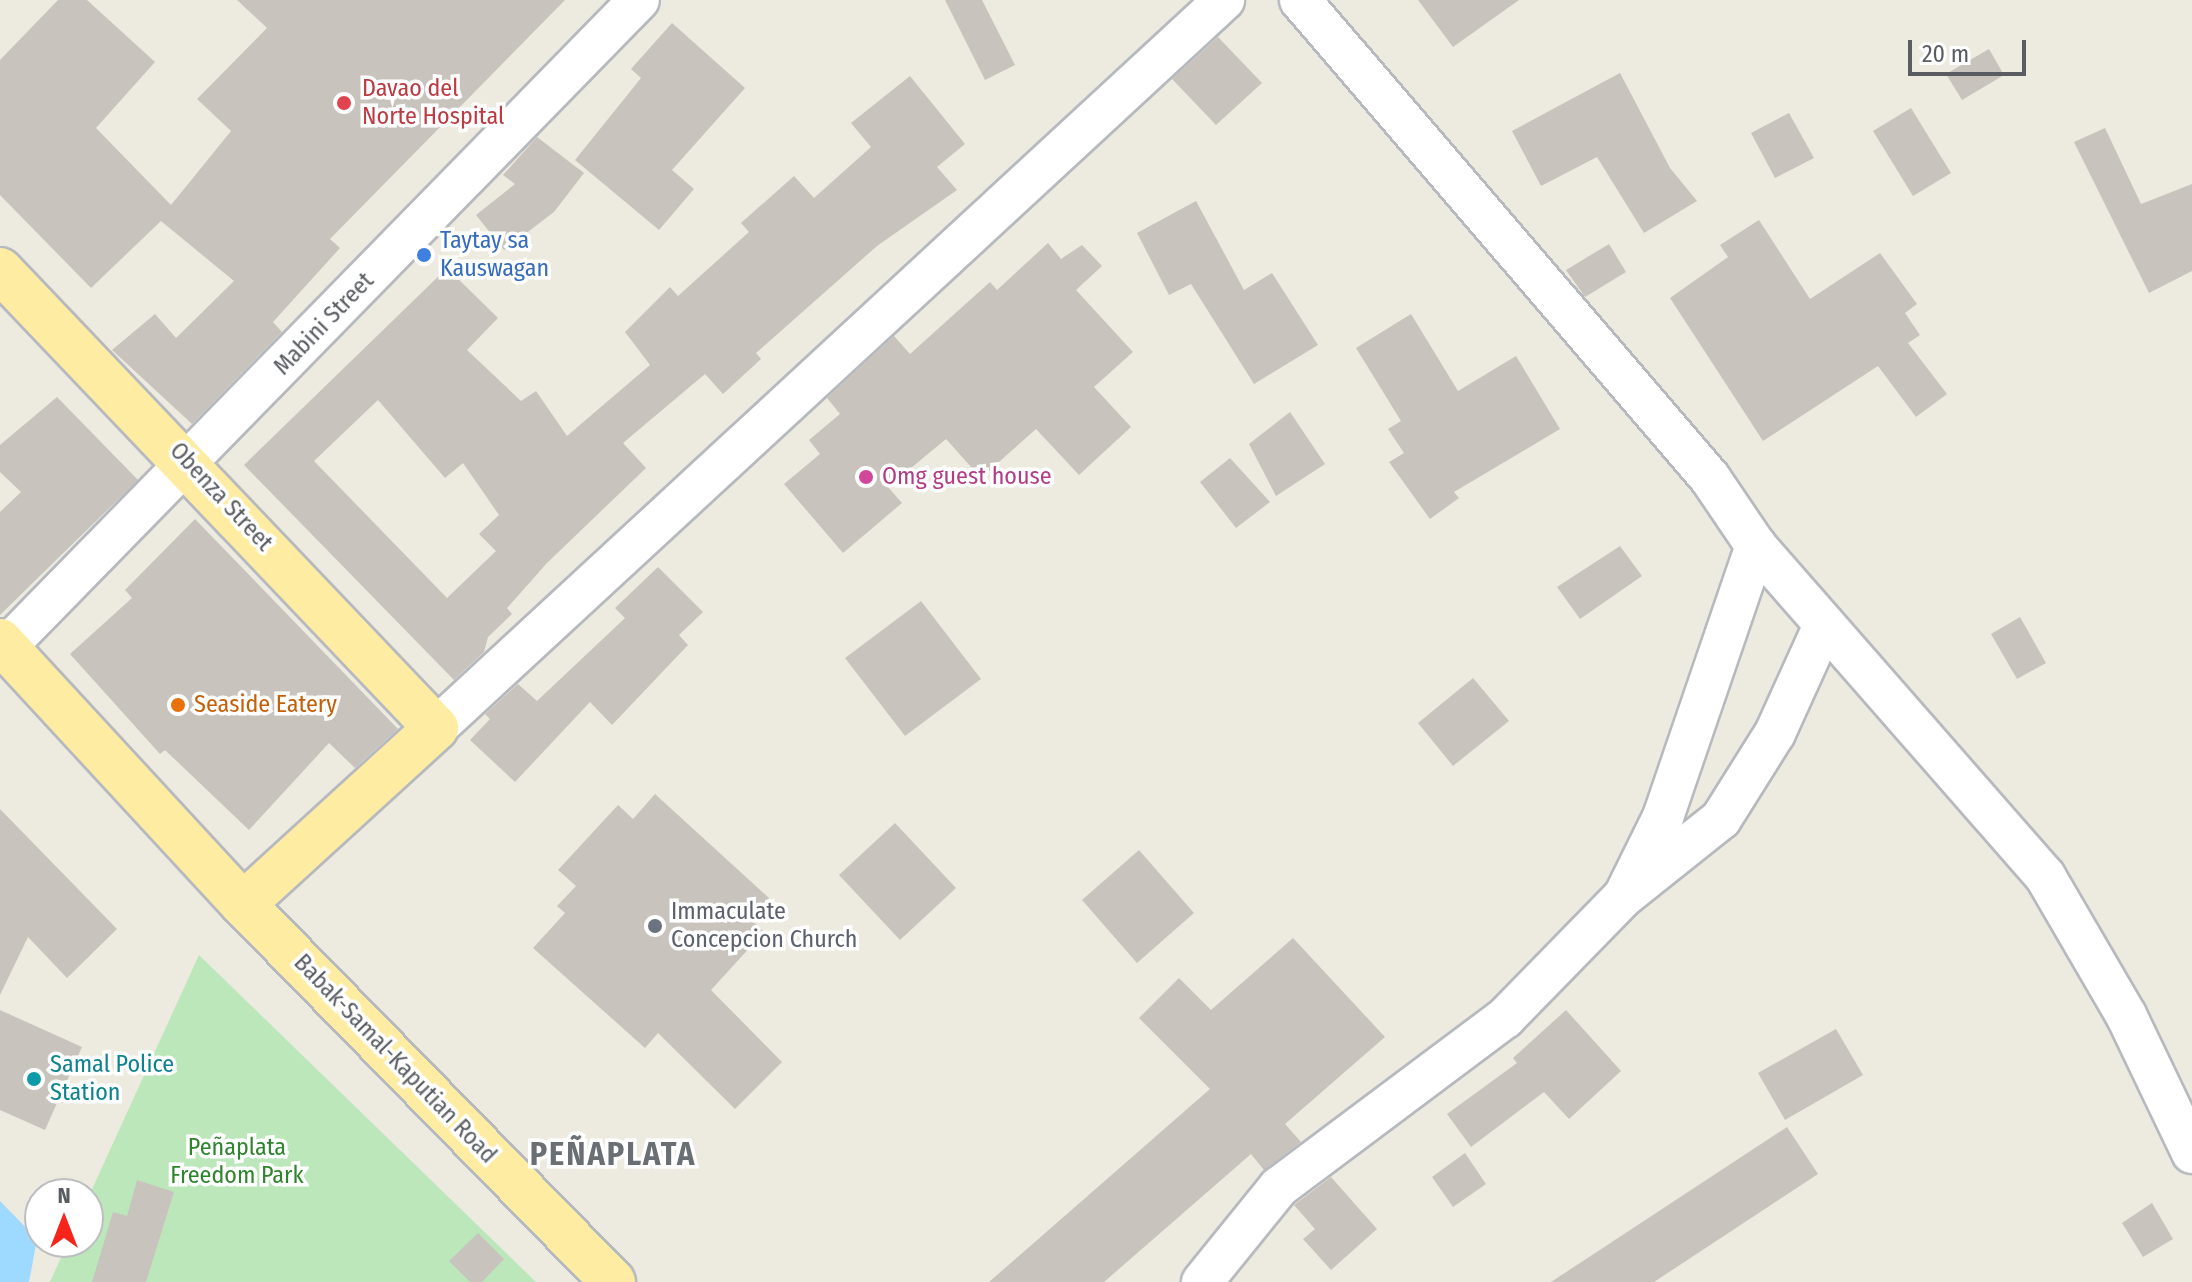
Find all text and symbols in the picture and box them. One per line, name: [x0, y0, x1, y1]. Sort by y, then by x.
scale bar: [1912, 24, 2030, 74]
text: 20 m: [1922, 40, 1969, 68]
place label: Davao del Norte Hospital: [362, 75, 504, 131]
marker: Davao del Norte Hospital: [333, 92, 355, 114]
place label: Taytay sa Kauswagan: [440, 227, 549, 283]
marker: Taytay sa Kauswagan: [415, 246, 433, 264]
street label: Mabini Street: [268, 267, 380, 381]
street label: Obenza Street: [163, 437, 279, 557]
place label: Omg guest house: [882, 463, 1052, 491]
marker: Omg guest house: [857, 468, 875, 486]
place label: Seaside Eatery: [194, 691, 337, 719]
marker: Seaside Eatery: [169, 696, 187, 714]
place label: Immaculate Concepcion Church: [671, 898, 857, 954]
marker: Immaculate Concepcion Church: [646, 917, 664, 935]
street label: Babak-Samal-Kaputian Road: [288, 949, 502, 1169]
place label: Samal Police Station: [50, 1051, 174, 1107]
marker: Samal Police Station: [25, 1070, 43, 1088]
park label: Peñaplata Freedom Park: [170, 1134, 304, 1190]
district label: PEÑAPLATA: [530, 1135, 696, 1173]
north arrow: [24, 1178, 104, 1258]
text: N: [57, 1182, 71, 1209]

